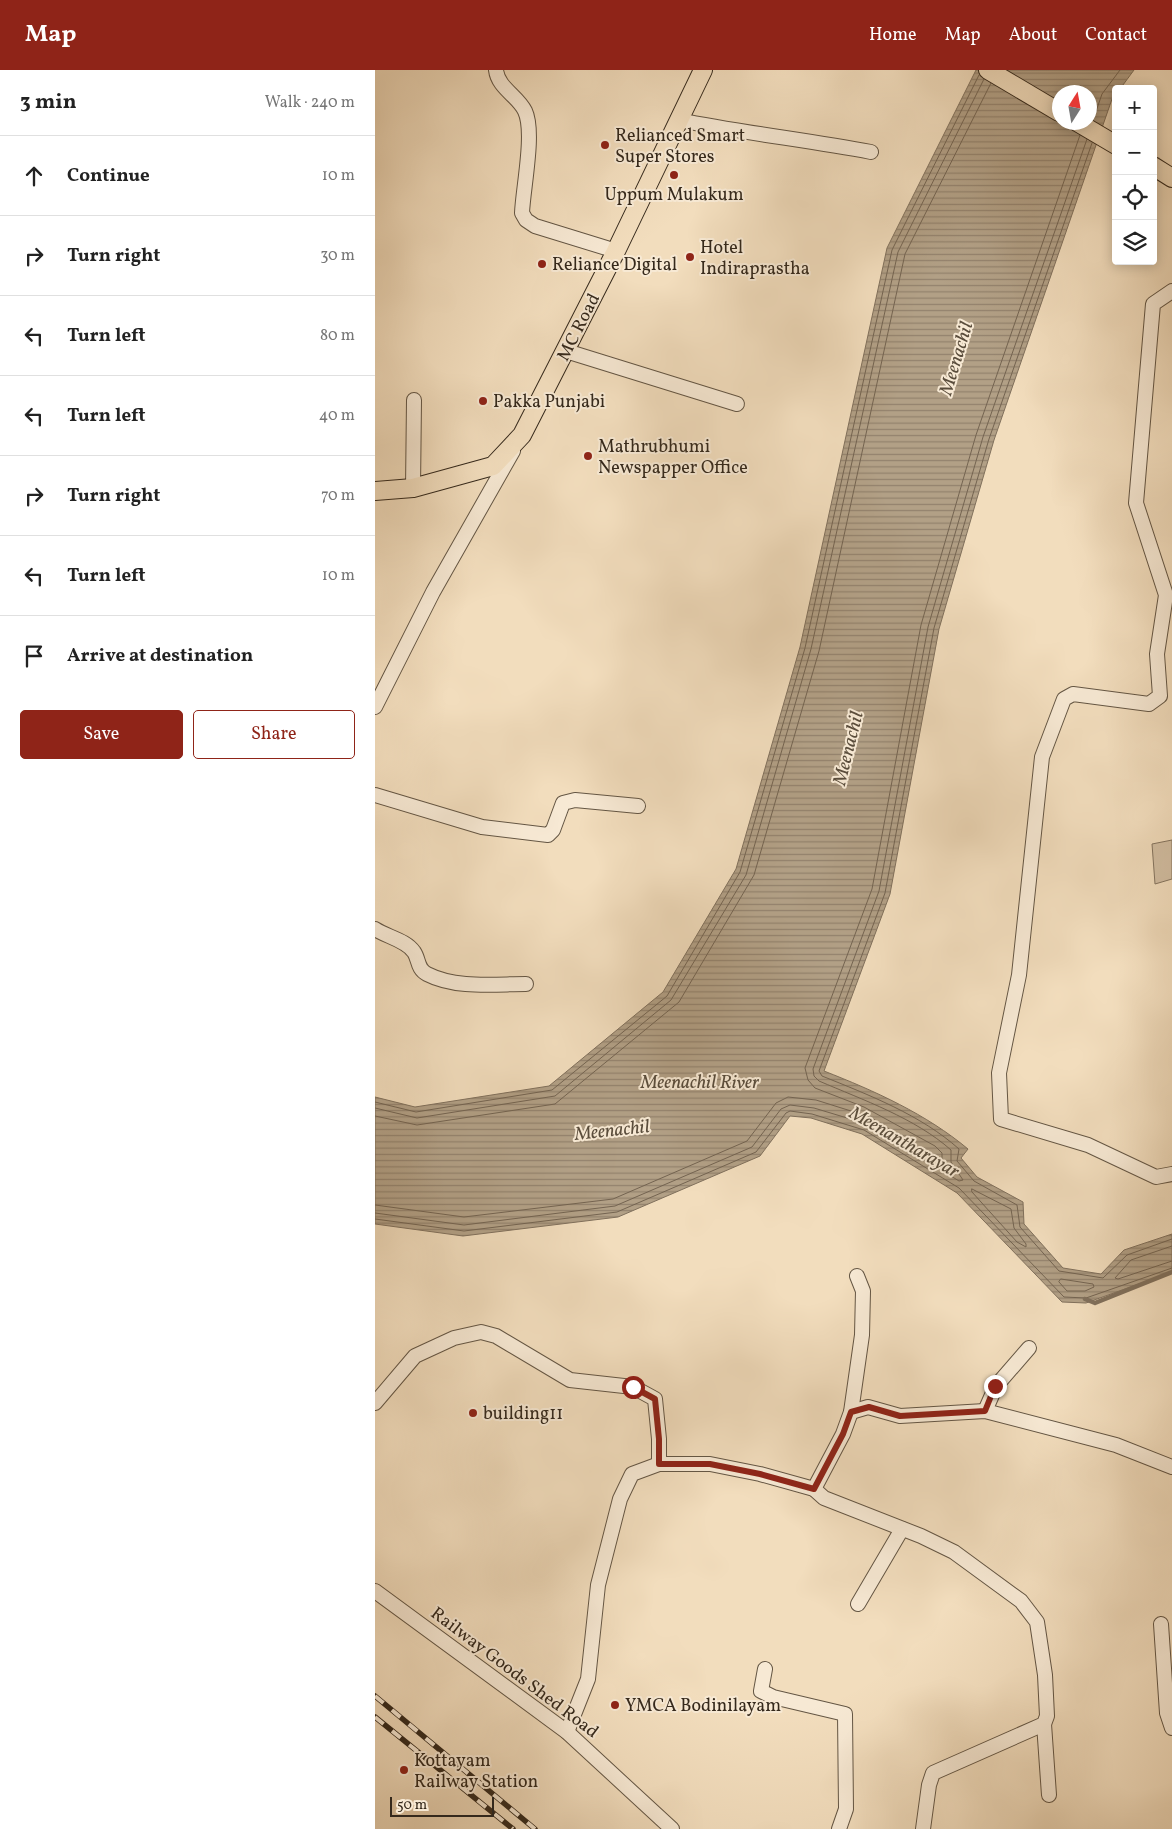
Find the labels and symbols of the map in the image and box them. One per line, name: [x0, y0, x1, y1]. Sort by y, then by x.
north arrow: [1052, 85, 1097, 130]
place label: Relianced Smart Super Stores: [615, 124, 745, 170]
marker: Relianced Smart Super Stores: [599, 139, 611, 151]
marker: Uppum Mulakum: [668, 169, 680, 181]
place label: Uppum Mulakum: [604, 183, 744, 208]
place label: Hotel Indiraprastha: [700, 236, 810, 282]
marker: Hotel Indiraprastha: [684, 251, 696, 263]
place label: Reliance Digital: [552, 253, 677, 278]
marker: Reliance Digital: [536, 258, 548, 270]
street label: MC Road: [552, 290, 607, 366]
water label: Meenachil: [933, 318, 980, 399]
place label: Pakka Punjabi: [493, 390, 605, 415]
marker: Pakka Punjabi: [477, 395, 489, 407]
place label: Mathrubhumi Newspapper Office: [598, 435, 748, 481]
marker: Mathrubhumi Newspapper Office: [582, 450, 594, 462]
water label: Meenachil: [827, 708, 871, 789]
water label: Meenachil River: [640, 1070, 760, 1096]
water label: Meenantharayar: [843, 1100, 965, 1185]
water label: Meenachil: [572, 1114, 651, 1148]
route end: [984, 1375, 1007, 1398]
route start: [622, 1376, 645, 1399]
place label: building11: [483, 1402, 563, 1427]
marker: building11: [467, 1407, 479, 1419]
street label: Railway Goods Shed Road: [425, 1602, 603, 1745]
place label: YMCA Bodinilayam: [625, 1694, 781, 1719]
marker: YMCA Bodinilayam: [609, 1699, 621, 1711]
place label: Kottayam Railway Station: [414, 1749, 538, 1795]
marker: Kottayam Railway Station: [398, 1764, 410, 1776]
scale bar: [390, 1794, 494, 1817]

